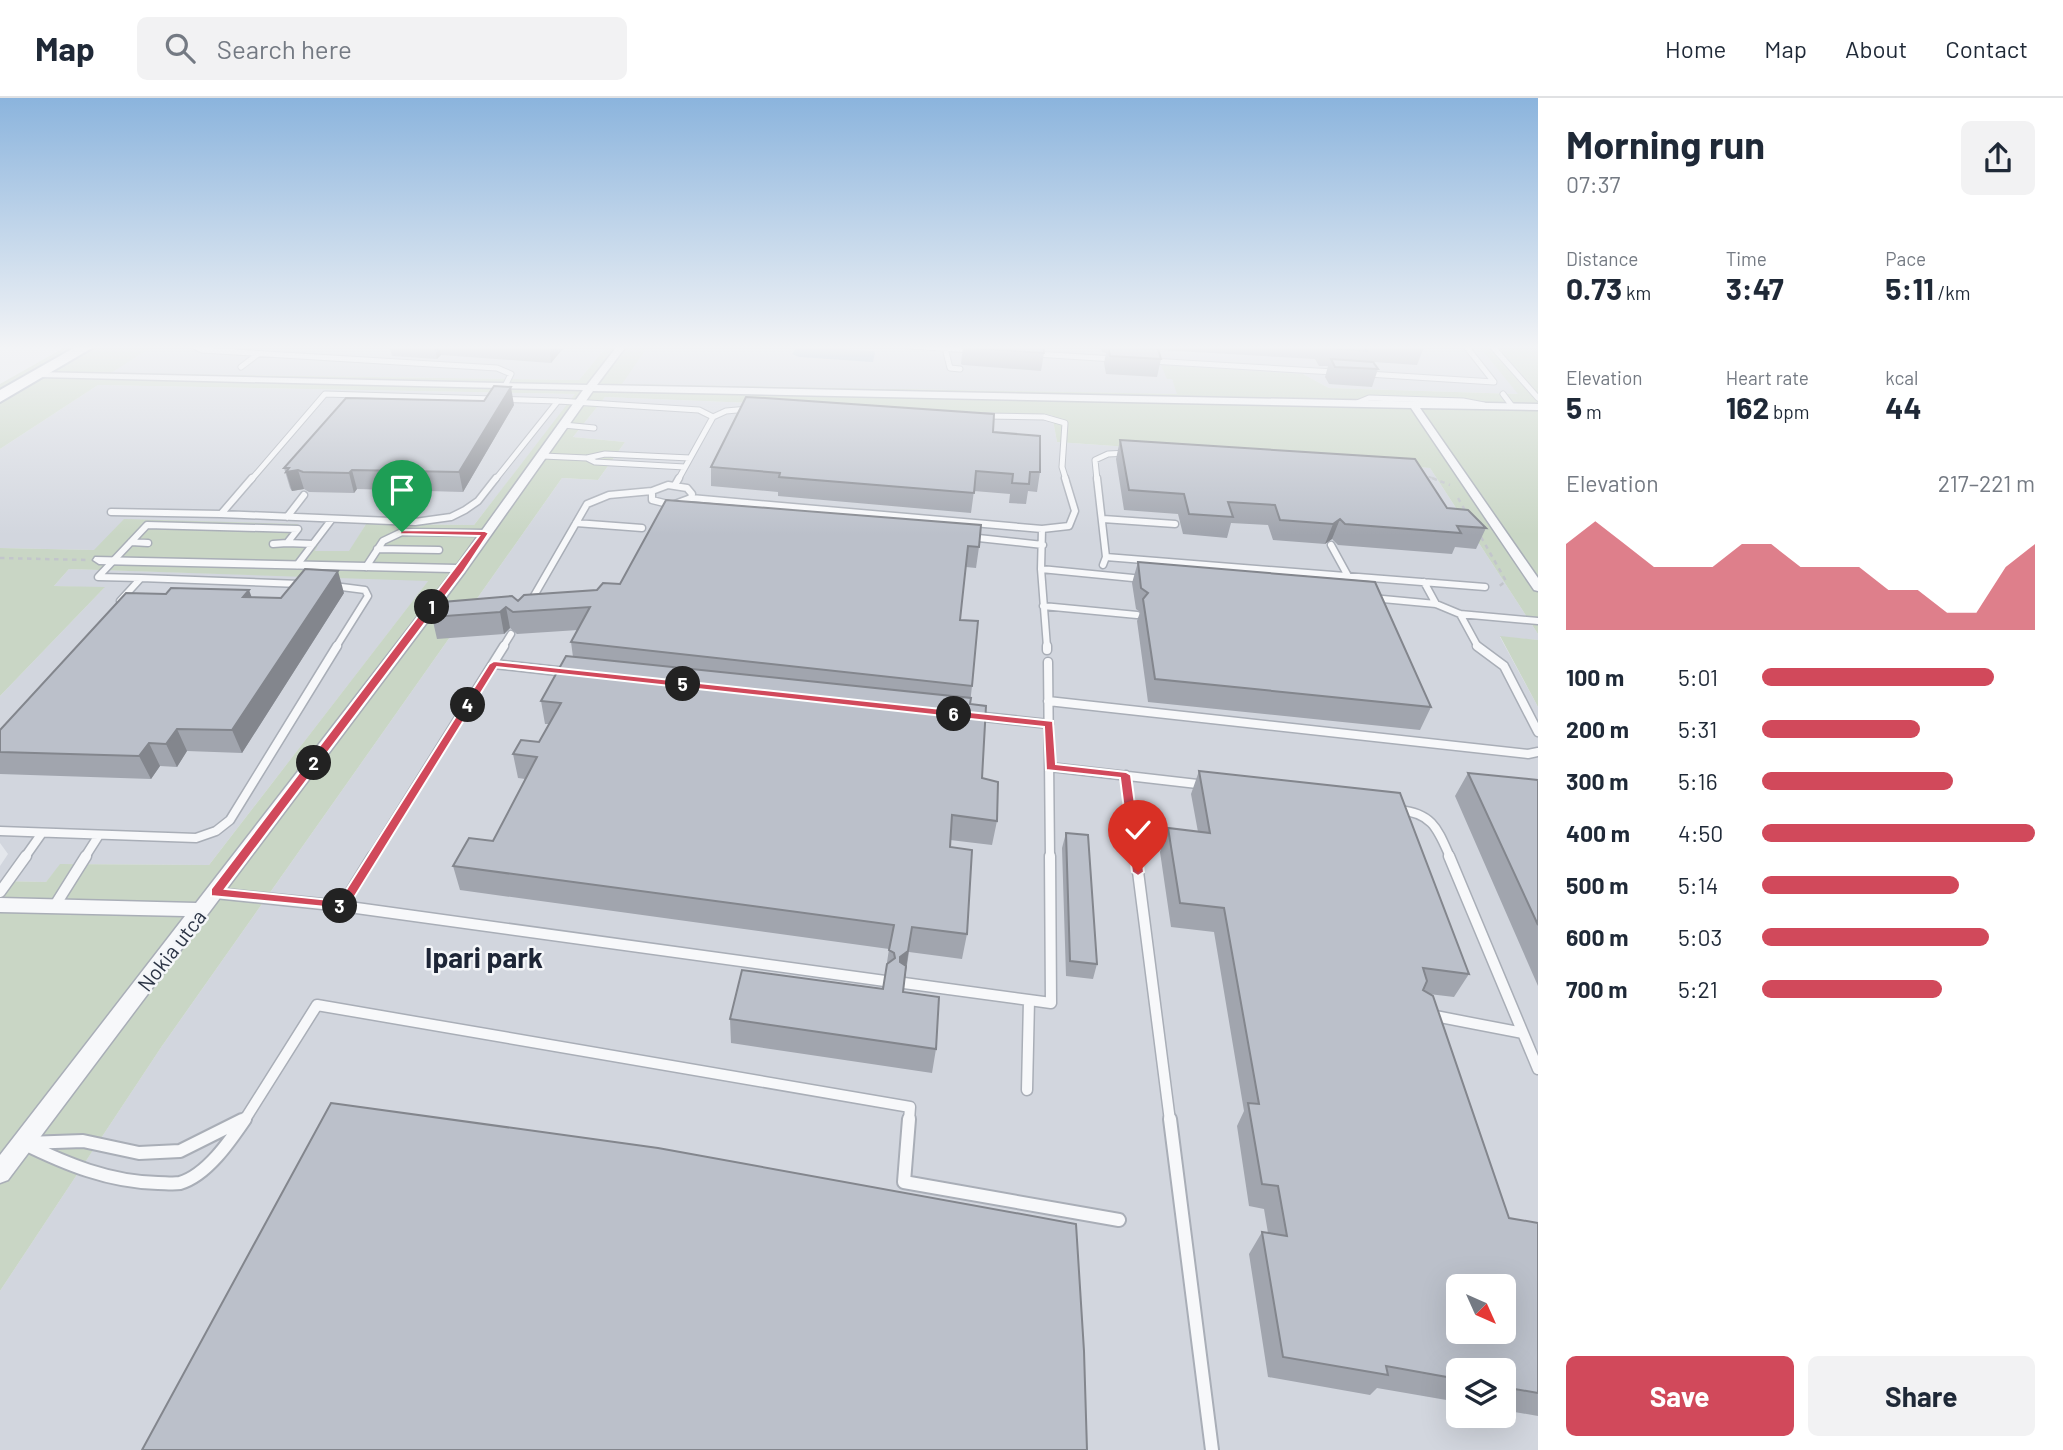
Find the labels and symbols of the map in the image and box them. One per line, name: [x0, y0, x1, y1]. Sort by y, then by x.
pin: [372, 460, 432, 532]
pin: 1: [414, 589, 450, 624]
pin: 5: [666, 666, 700, 702]
pin: 4: [450, 688, 486, 722]
pin: 6: [936, 696, 972, 732]
pin: 2: [296, 746, 332, 780]
pin: [1108, 800, 1168, 872]
pin: 3: [322, 888, 358, 924]
street label: Nokia utca: [131, 904, 211, 996]
district label: Ipari park: [425, 940, 543, 974]
north arrow: [1446, 1274, 1516, 1344]

